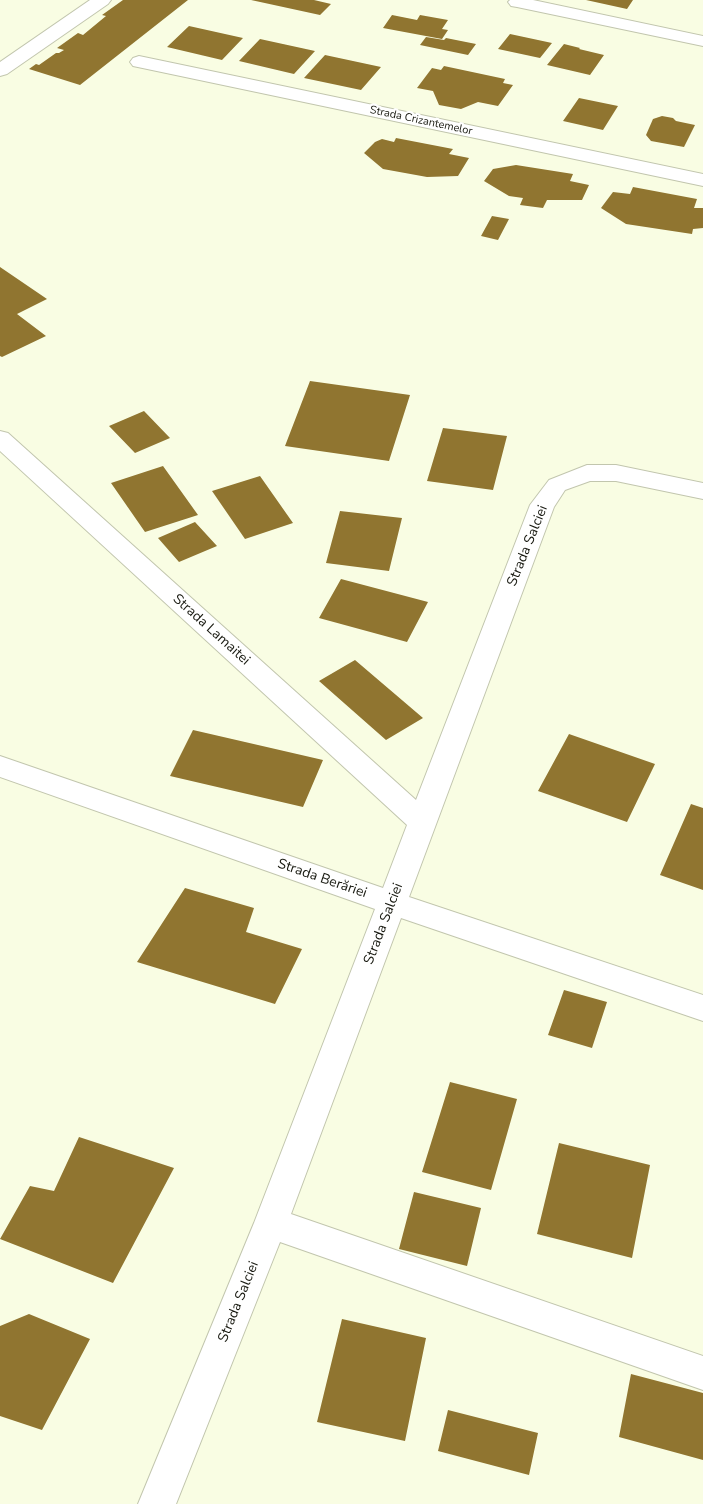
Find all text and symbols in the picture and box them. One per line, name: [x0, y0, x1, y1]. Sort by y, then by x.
street label: Strada Crizantemelor: [368, 104, 474, 138]
street label: Strada Salciei: [504, 503, 552, 589]
street label: Strada Lamaitei: [169, 591, 253, 669]
street label: Strada Berăriei: [275, 856, 369, 902]
street label: Strada Salciei: [361, 881, 407, 967]
street label: Strada Salciei: [215, 1259, 263, 1345]

